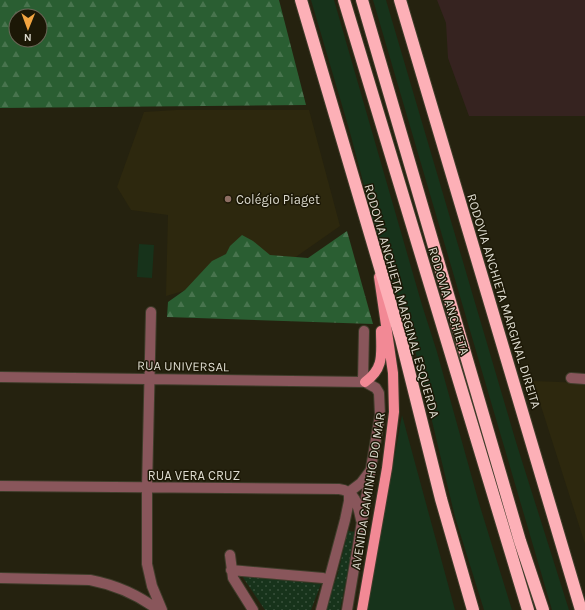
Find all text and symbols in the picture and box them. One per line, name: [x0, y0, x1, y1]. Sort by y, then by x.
north arrow: [8, 8, 48, 48]
text: N: [24, 31, 32, 44]
street label: RODOVIA ANCHIETA MARGINAL ESQUERDA: [361, 182, 443, 420]
place label: Colégio Piaget: [236, 192, 320, 207]
street label: RODOVIA ANCHIETA MARGINAL DIREITA: [464, 192, 544, 411]
marker: Colégio Piaget: [223, 194, 233, 204]
street label: RODOVIA ANCHIETA: [425, 245, 473, 357]
street label: RUA UNIVERSAL: [137, 358, 229, 374]
street label: AVENIDA CAMINHO DO MAR: [348, 411, 388, 571]
street label: RUA VERA CRUZ: [148, 468, 240, 483]

